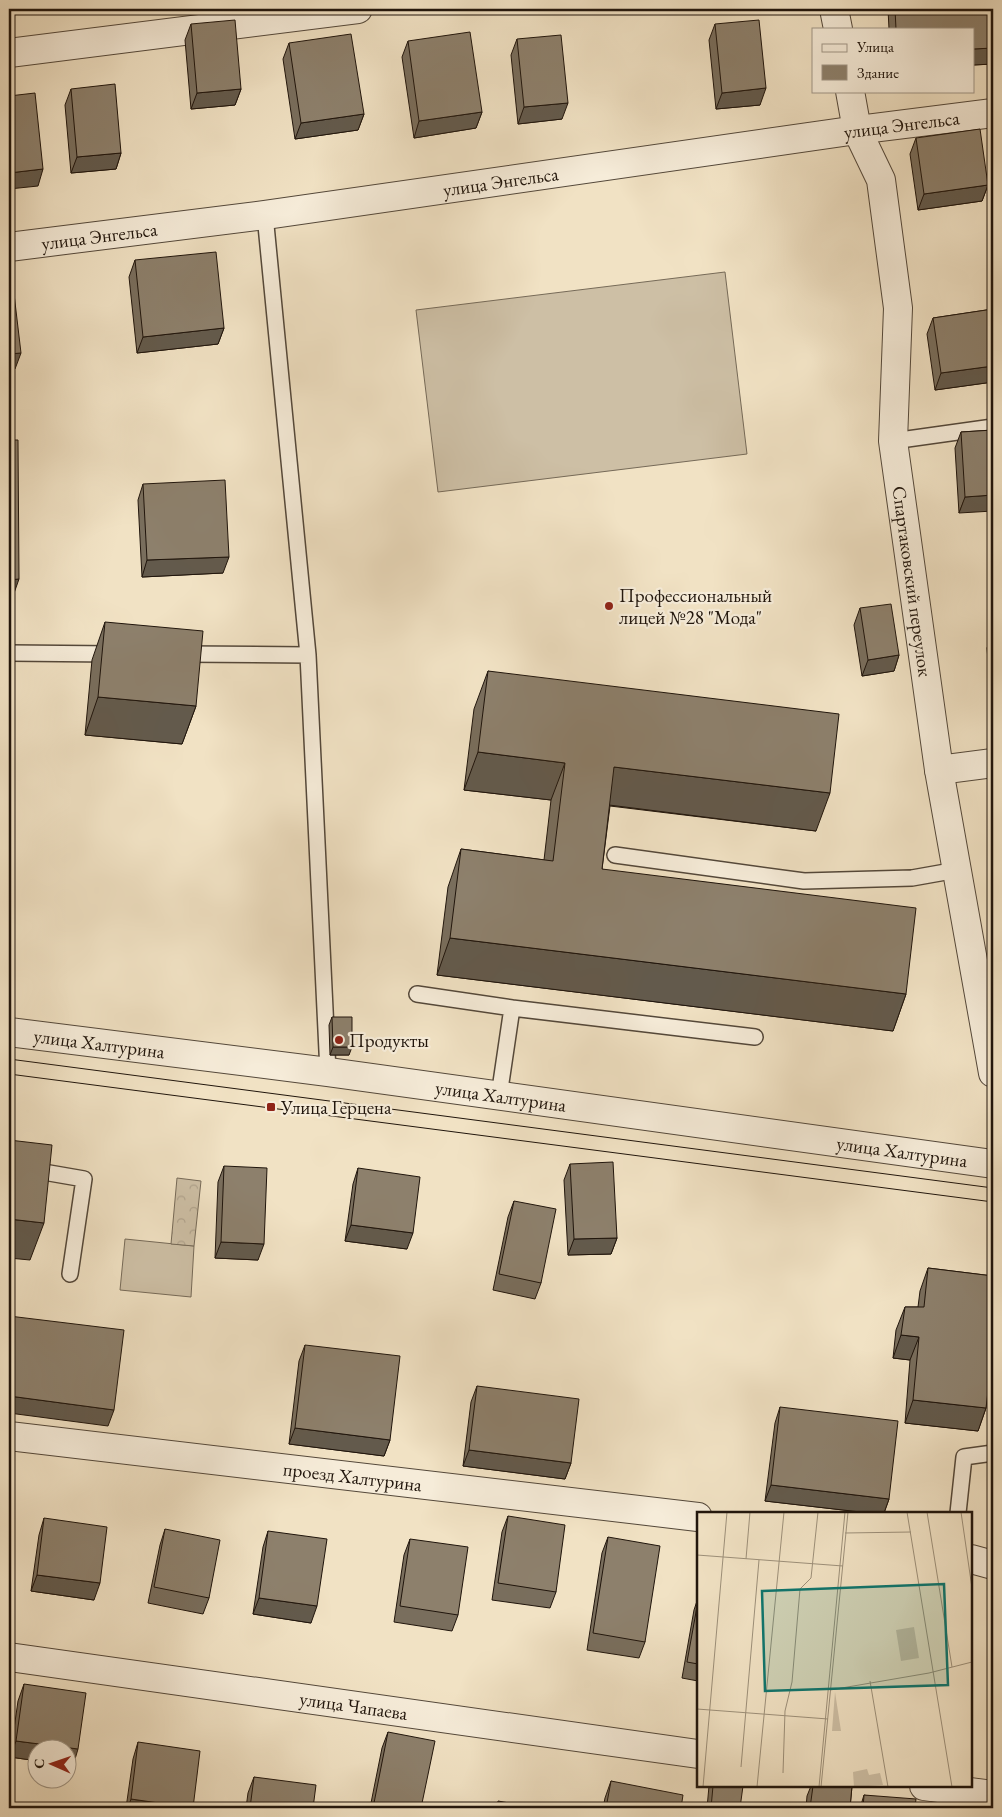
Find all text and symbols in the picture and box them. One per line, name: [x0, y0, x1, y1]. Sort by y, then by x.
legend: [812, 28, 974, 92]
text: Улица: [856, 37, 894, 56]
text: Здание: [857, 63, 899, 82]
street label: улица Энгельса: [842, 105, 961, 144]
street label: улица Энгельса: [441, 160, 560, 202]
street label: улица Энгельса: [40, 216, 159, 255]
street label: Спартаковский переулок: [887, 484, 938, 678]
place label: Профессиональный лицей №28 "Мода": [619, 583, 772, 630]
marker: Профессиональный лицей №28 "Мода": [603, 600, 615, 612]
street label: улица Халтурина: [32, 1023, 167, 1064]
place label: Продукты: [349, 1028, 429, 1053]
marker: Продукты: [333, 1034, 345, 1046]
street label: улица Халтурина: [434, 1074, 568, 1117]
place label: Улица Герцена: [280, 1095, 392, 1120]
marker: Улица Герцена: [265, 1101, 277, 1113]
street label: улица Халтурина: [835, 1130, 970, 1173]
street label: проезд Халтурина: [282, 1456, 424, 1497]
inset map: [697, 1512, 972, 1787]
street label: улица Чапаева: [298, 1686, 410, 1726]
north arrow: [28, 1740, 78, 1790]
text: С: [30, 1758, 48, 1769]

